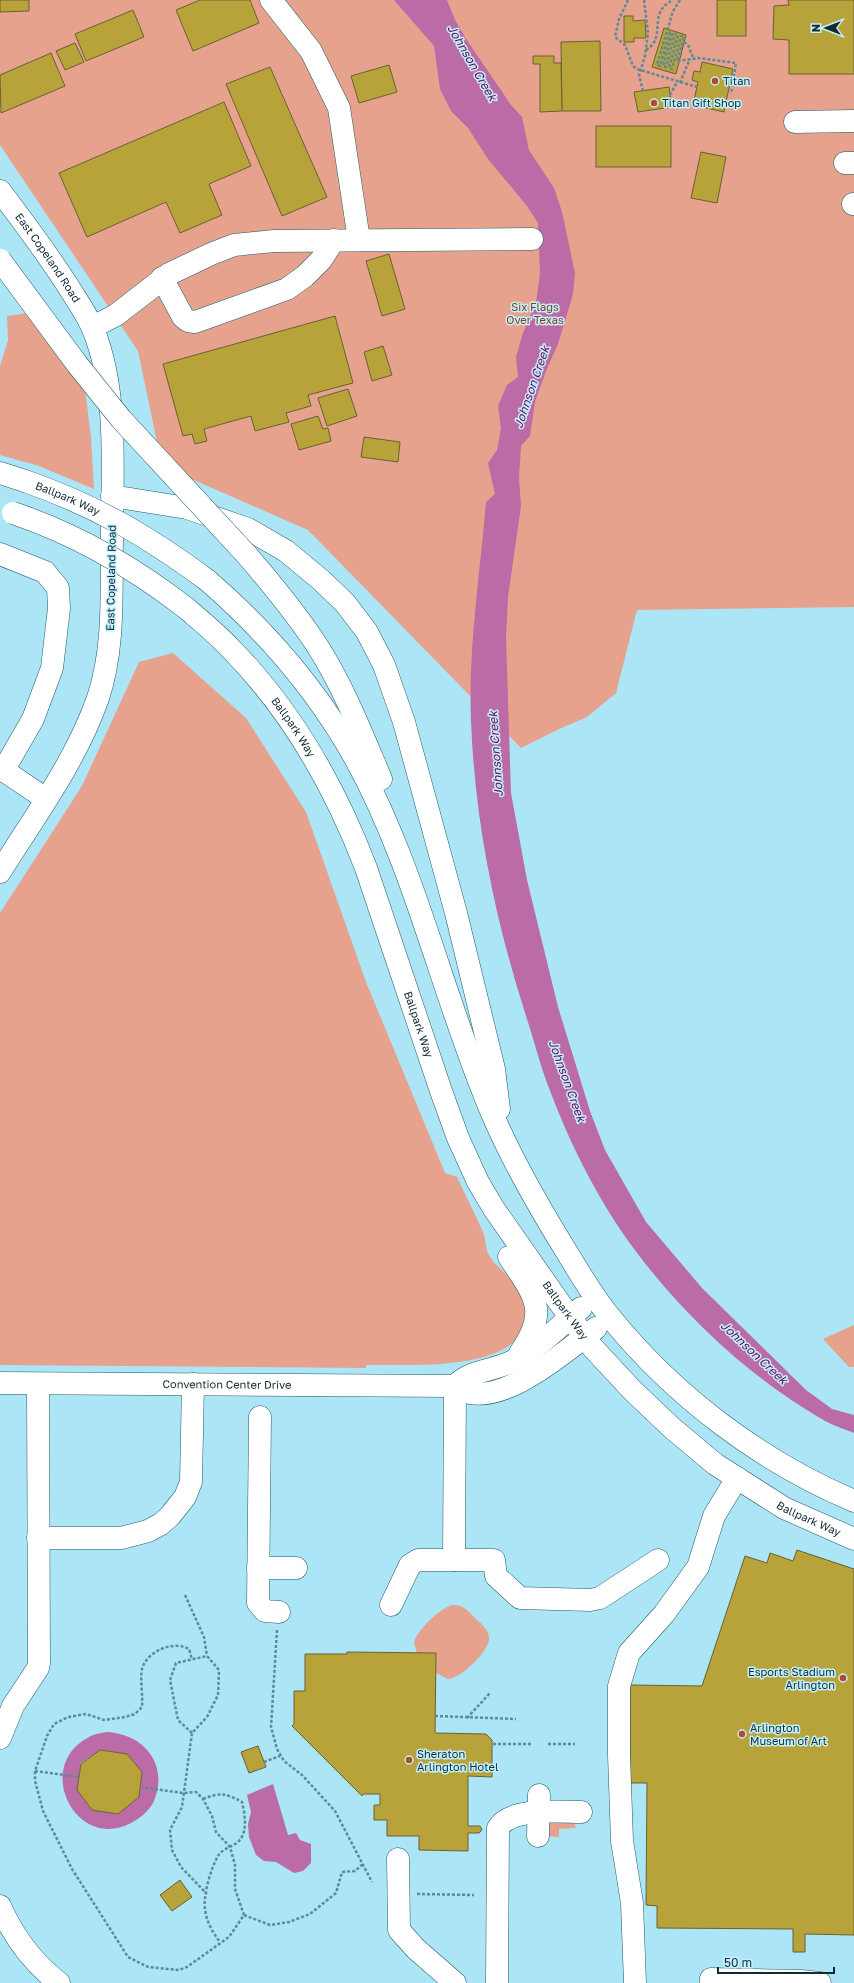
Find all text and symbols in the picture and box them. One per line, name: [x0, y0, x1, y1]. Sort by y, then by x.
north arrow: [806, 8, 846, 48]
water label: Johnson Creek: [444, 22, 501, 105]
text: N: [809, 24, 822, 32]
place label: Titan: [723, 74, 750, 87]
marker: Titan: [710, 76, 720, 86]
place label: Titan Gift Shop: [662, 96, 741, 109]
marker: Titan Gift Shop: [649, 98, 659, 108]
street label: East Copeland Road: [13, 210, 84, 305]
park label: Six Flags Over Texas: [506, 300, 564, 326]
water label: Johnson Creek: [510, 343, 553, 430]
street label: Ballpark Way: [34, 478, 102, 518]
street label: East Copeland Road: [103, 525, 118, 631]
street label: Ballpark Way: [269, 694, 318, 759]
water label: Johnson Creek: [485, 709, 506, 797]
street label: Ballpark Way: [402, 989, 436, 1059]
water label: Johnson Creek: [546, 1038, 590, 1125]
street label: Ballpark Way: [540, 1278, 591, 1342]
water label: Johnson Creek: [718, 1318, 792, 1388]
street label: Convention Center Drive: [163, 1377, 291, 1391]
street label: Ballpark Way: [774, 1498, 843, 1538]
place label: Esports Stadium Arlington: [748, 1665, 835, 1691]
marker: Esports Stadium Arlington: [838, 1673, 848, 1683]
place label: Arlington Museum of Art: [750, 1721, 827, 1747]
marker: Arlington Museum of Art: [737, 1729, 747, 1739]
place label: Sheraton Arlington Hotel: [417, 1747, 499, 1773]
marker: Sheraton Arlington Hotel: [404, 1755, 414, 1765]
scale bar: [718, 1949, 834, 1975]
text: 50 m: [724, 1955, 752, 1970]

